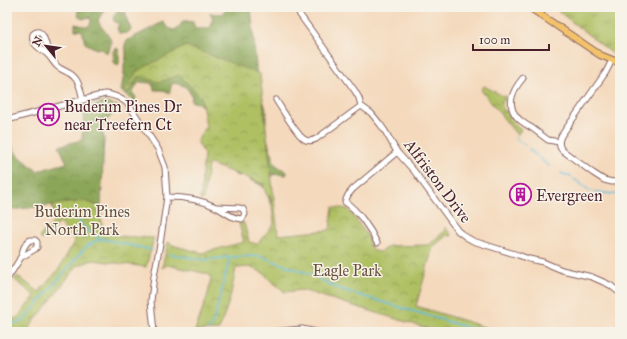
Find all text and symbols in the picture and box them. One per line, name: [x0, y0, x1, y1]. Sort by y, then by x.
north arrow: [26, 26, 66, 66]
scale bar: [473, 26, 549, 52]
text: 100 m: [479, 33, 510, 47]
text: N: [30, 34, 46, 49]
place label: Buderim Pines Dr near Treefern Ct: [64, 97, 182, 134]
bus stop icon: Buderim Pines Dr near Treefern Ct: [36, 102, 62, 128]
street label: Alfriston Drive: [400, 135, 476, 227]
building icon: Evergreen: [507, 182, 533, 208]
place label: Evergreen: [536, 186, 603, 206]
park label: Buderim Pines North Park: [34, 202, 130, 239]
park label: Eagle Park: [313, 261, 382, 281]

